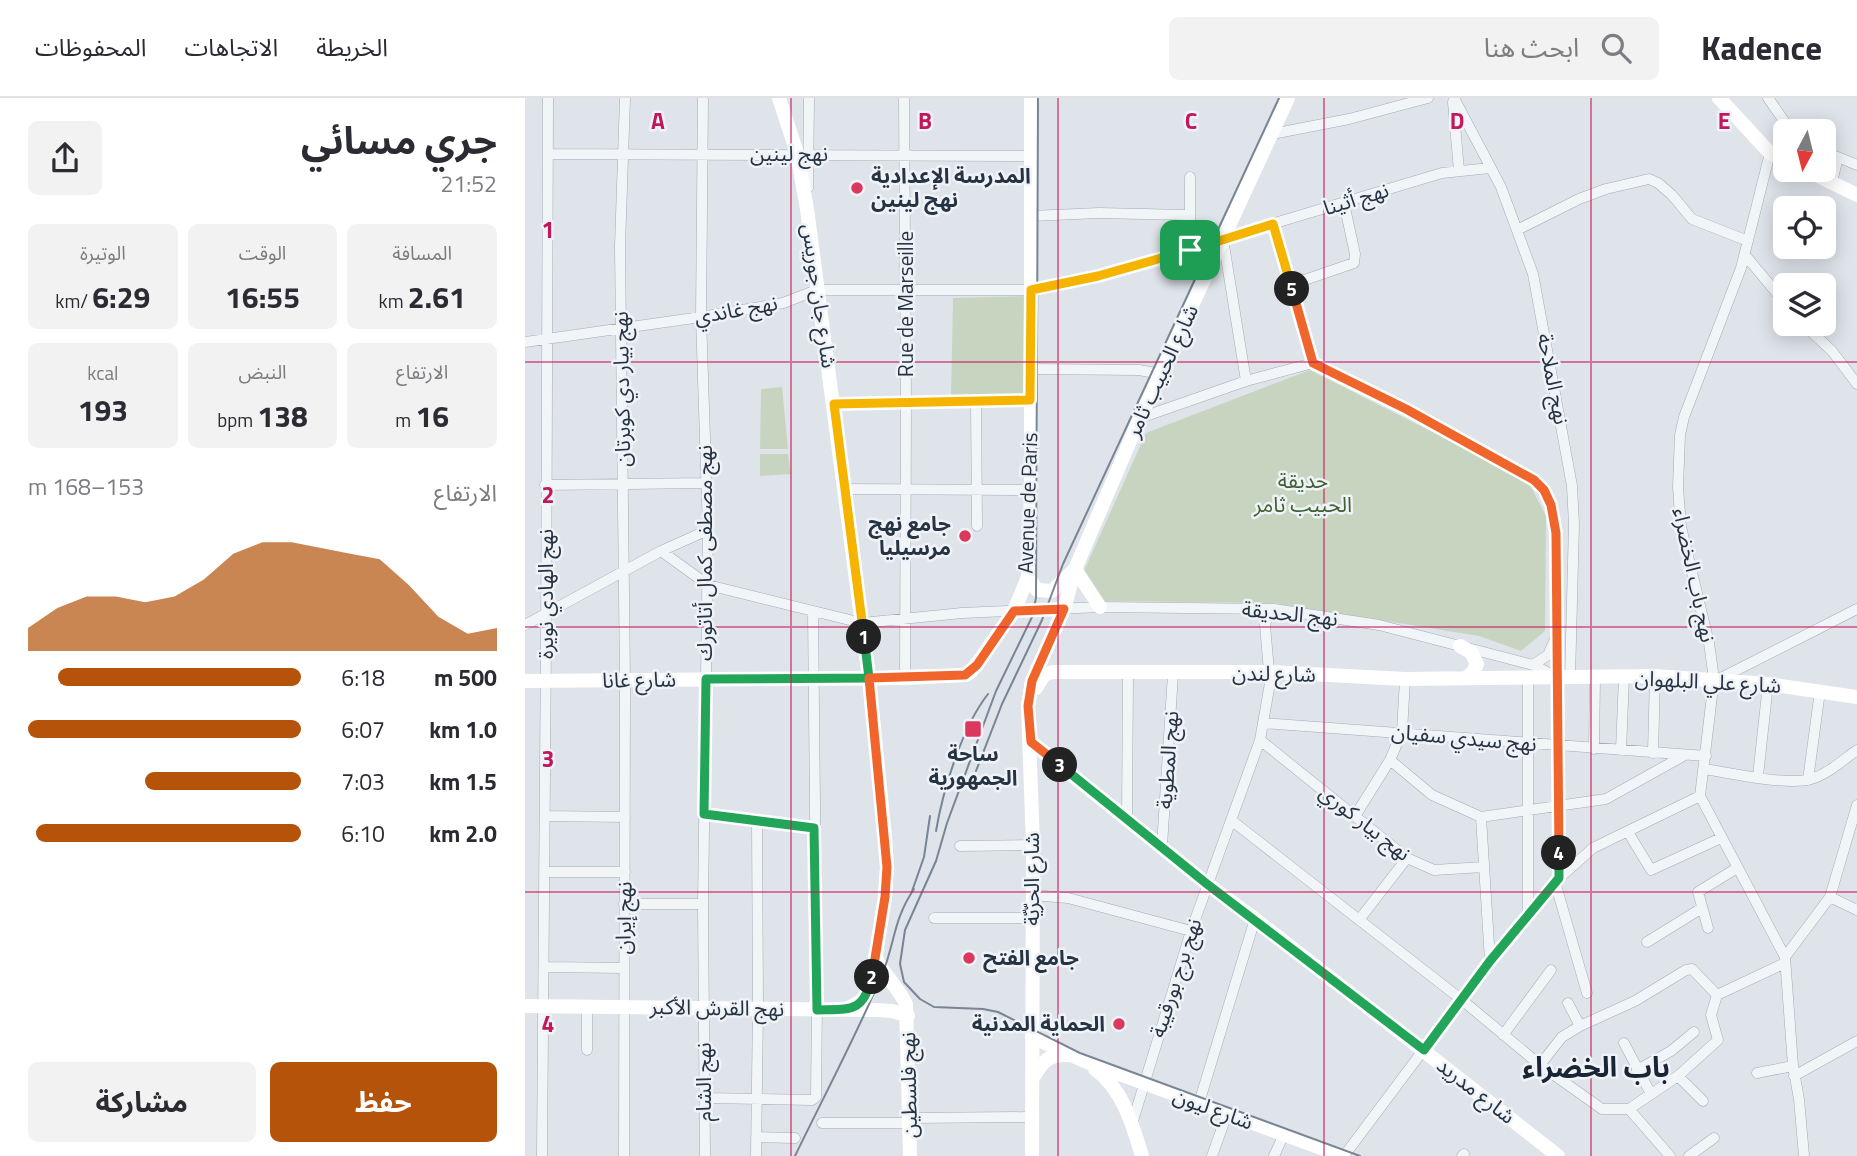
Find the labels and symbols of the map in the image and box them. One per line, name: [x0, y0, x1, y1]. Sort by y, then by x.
text: A: [651, 103, 665, 138]
text: B: [918, 103, 932, 138]
text: C: [1185, 103, 1197, 138]
text: D: [1450, 103, 1464, 138]
text: E: [1718, 103, 1730, 138]
north arrow: [1773, 119, 1836, 182]
street label: نهج لينين: [750, 137, 828, 169]
place label: المدرسة الإعدادية نهج لينين: [871, 159, 1031, 215]
street label: نهج أثينا: [1319, 173, 1392, 223]
marker: المدرسة الإعدادية نهج لينين: [849, 180, 865, 196]
text: 1: [542, 212, 554, 247]
pin: [1160, 220, 1220, 280]
street label: شارع جان جوريس: [794, 222, 846, 370]
street label: Rue de Marseille: [889, 231, 921, 377]
pin: 5: [1275, 272, 1309, 306]
street label: نهج غاندي: [692, 286, 780, 333]
street label: شارع الحبيب ثامر: [1116, 299, 1206, 443]
street label: نهج بيار دي كوبرتان: [604, 311, 639, 467]
street label: نهج الملاحة: [1529, 330, 1578, 427]
street label: Avenue de Paris: [1009, 432, 1045, 574]
street label: نهج مصطفى كمال أتاتورك: [688, 445, 720, 661]
park label: حديقة الحبيب ثامر: [1253, 464, 1352, 520]
text: 2: [542, 477, 554, 512]
street label: نهج باب الخضراء: [1665, 504, 1725, 645]
place label: جامع نهج مرسيليا: [868, 507, 951, 563]
marker: جامع نهج مرسيليا: [957, 528, 973, 544]
street label: نهج الهادي نويرة: [529, 529, 562, 659]
street label: نهج الحديقة: [1240, 592, 1340, 634]
pin: 1: [847, 620, 881, 654]
street label: شارع لندن: [1232, 656, 1316, 690]
street label: شارع علي البلهوان: [1634, 661, 1782, 702]
street label: شارع غانا: [602, 662, 676, 696]
street label: نهج المطوية: [1148, 710, 1186, 810]
street label: نهج سيدي سفيان: [1390, 715, 1538, 760]
marker: ساحة الجمهورية: [963, 719, 983, 739]
place label: ساحة الجمهورية: [929, 737, 1017, 793]
text: 3: [542, 741, 554, 776]
pin: 3: [1043, 748, 1077, 782]
street label: نهج بيار كوري: [1312, 776, 1418, 869]
street label: شارع الحرّيّة: [1015, 832, 1047, 926]
pin: 4: [1541, 836, 1577, 870]
street label: نهج إيران: [606, 881, 640, 955]
street label: نهج برج بورقيبة: [1141, 914, 1209, 1042]
place label: جامع الفتح: [983, 941, 1079, 973]
marker: جامع الفتح: [961, 950, 977, 966]
pin: 2: [855, 960, 889, 994]
street label: نهج القرش الأكبر: [649, 990, 785, 1024]
text: 4: [542, 1006, 554, 1041]
place label: الحماية المدنية: [972, 1007, 1105, 1039]
marker: الحماية المدنية: [1111, 1016, 1127, 1032]
street label: نهج فلسطين: [891, 1032, 925, 1138]
street label: نهج الشام: [687, 1042, 720, 1122]
district label: باب الخضراء: [1522, 1045, 1670, 1088]
street label: شارع مدريد: [1430, 1049, 1523, 1131]
street label: شارع ليون: [1169, 1079, 1258, 1137]

